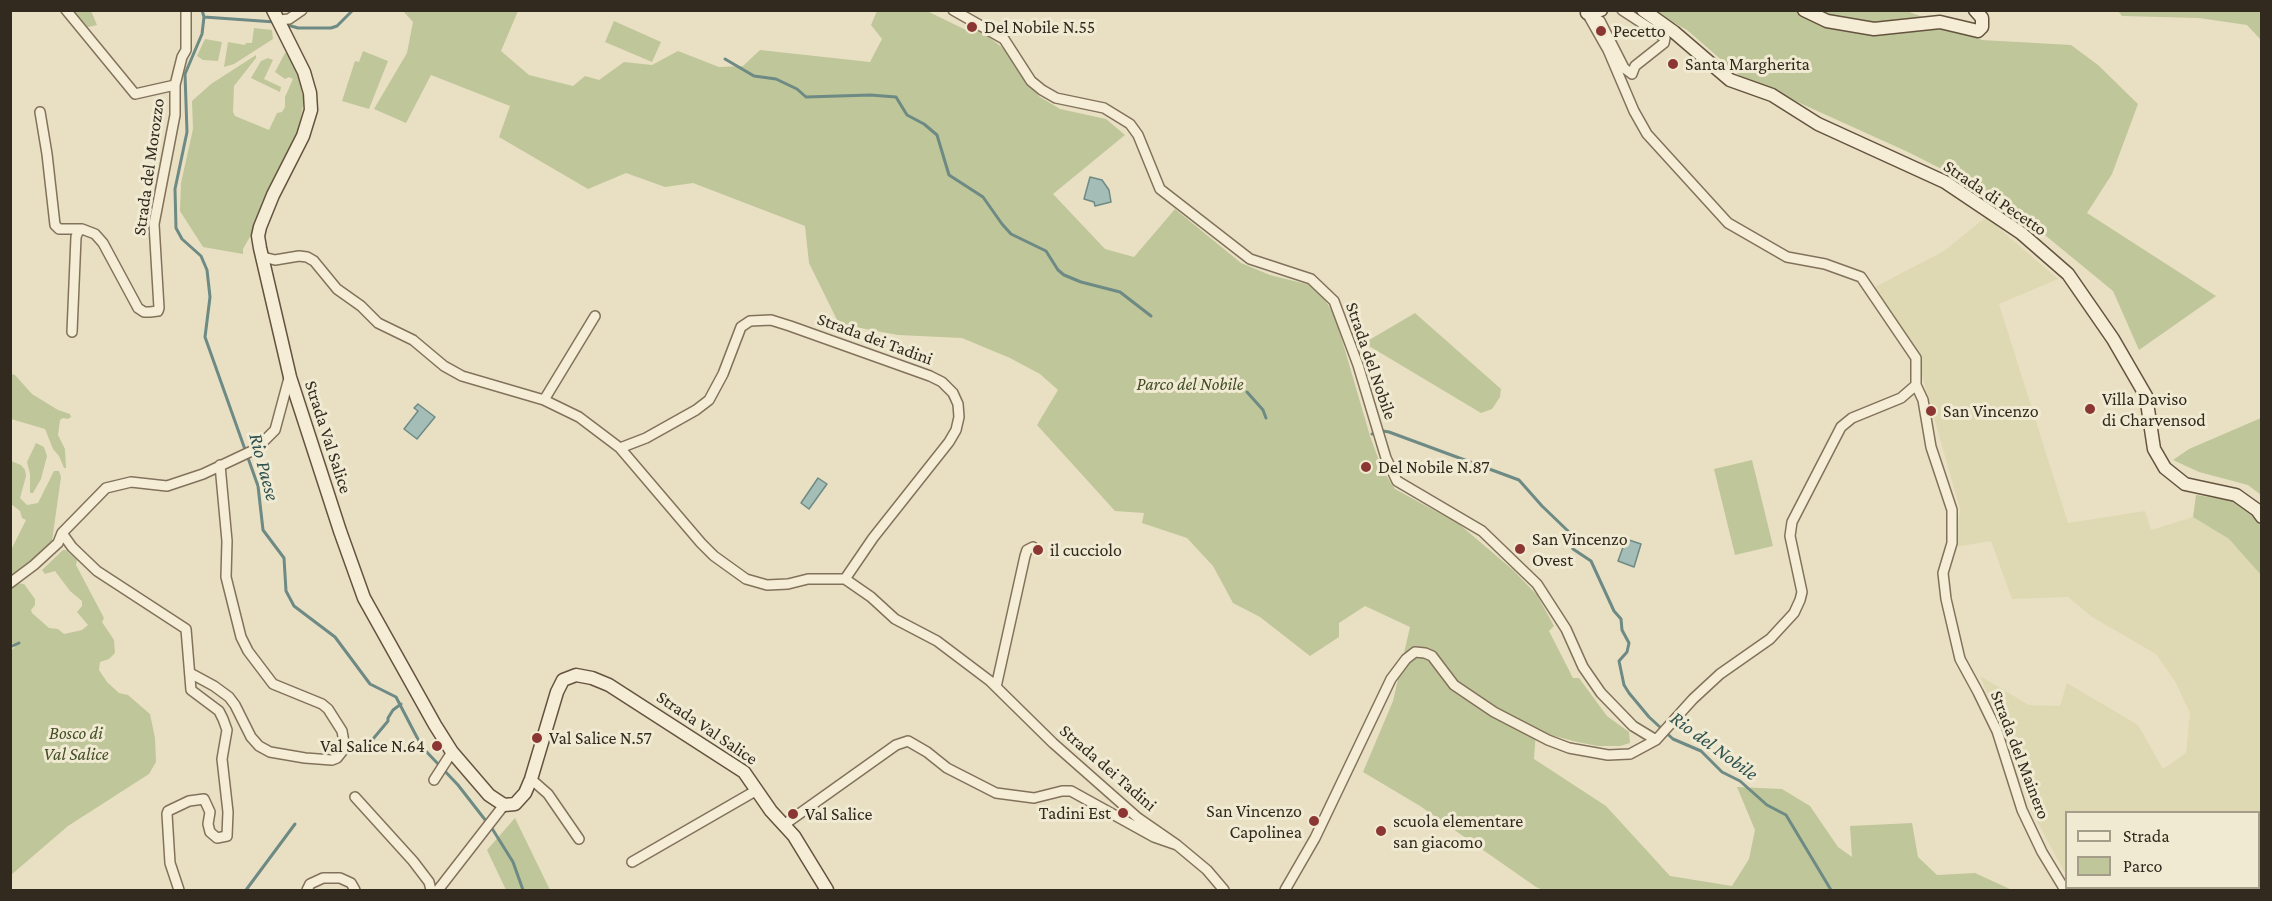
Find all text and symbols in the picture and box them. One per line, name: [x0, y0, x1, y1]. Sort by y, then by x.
place label: Del Nobile N.55: [984, 16, 1095, 38]
marker: Del Nobile N.55: [965, 20, 979, 34]
place label: Pecetto: [1613, 20, 1666, 42]
marker: Pecetto: [1594, 24, 1608, 38]
place label: Santa Margherita: [1685, 53, 1810, 75]
marker: Santa Margherita: [1666, 57, 1680, 71]
street label: Strada del Morozzo: [129, 97, 169, 237]
street label: Strada di Pecetto: [1939, 155, 2051, 241]
street label: Strada del Nobile: [1341, 299, 1401, 423]
street label: Strada dei Tadini: [814, 308, 936, 370]
park label: Parco del Nobile: [1136, 373, 1244, 395]
street label: Strada Val Salice: [300, 378, 356, 496]
place label: Villa Daviso di Charvensod: [2102, 388, 2206, 430]
place label: San Vincenzo: [1943, 400, 2039, 422]
marker: Villa Daviso di Charvensod: [2083, 402, 2097, 416]
marker: San Vincenzo: [1924, 404, 1938, 418]
water label: Rio Paese: [243, 431, 285, 503]
place label: Del Nobile N.87: [1378, 456, 1490, 478]
marker: Del Nobile N.87: [1359, 460, 1373, 474]
place label: San Vincenzo Ovest: [1532, 528, 1628, 570]
place label: il cucciolo: [1050, 539, 1122, 561]
marker: San Vincenzo Ovest: [1513, 542, 1527, 556]
marker: il cucciolo: [1031, 543, 1045, 557]
street label: Strada Val Salice: [652, 686, 762, 770]
street label: Strada del Mainero: [1986, 688, 2054, 822]
water label: Rio del Nobile: [1665, 706, 1763, 786]
street label: Strada dei Tadini: [1055, 720, 1161, 816]
park label: Bosco di Val Salice: [44, 722, 108, 764]
place label: Val Salice N.57: [549, 727, 652, 749]
marker: Val Salice N.57: [530, 731, 544, 745]
place label: Val Salice N.64: [320, 735, 425, 757]
marker: Val Salice N.64: [430, 739, 444, 753]
place label: San Vincenzo Capolinea: [1206, 800, 1302, 842]
place label: Tadini Est: [1039, 802, 1111, 824]
place label: Val Salice: [805, 803, 872, 825]
marker: Tadini Est: [1116, 806, 1130, 820]
marker: Val Salice: [786, 807, 800, 821]
place label: scuola elementare san giacomo: [1393, 810, 1523, 852]
legend: [2065, 811, 2260, 889]
marker: San Vincenzo Capolinea: [1307, 814, 1321, 828]
marker: scuola elementare san giacomo: [1374, 824, 1388, 838]
text: Strada: [2123, 826, 2170, 846]
text: Parco: [2123, 856, 2162, 876]

